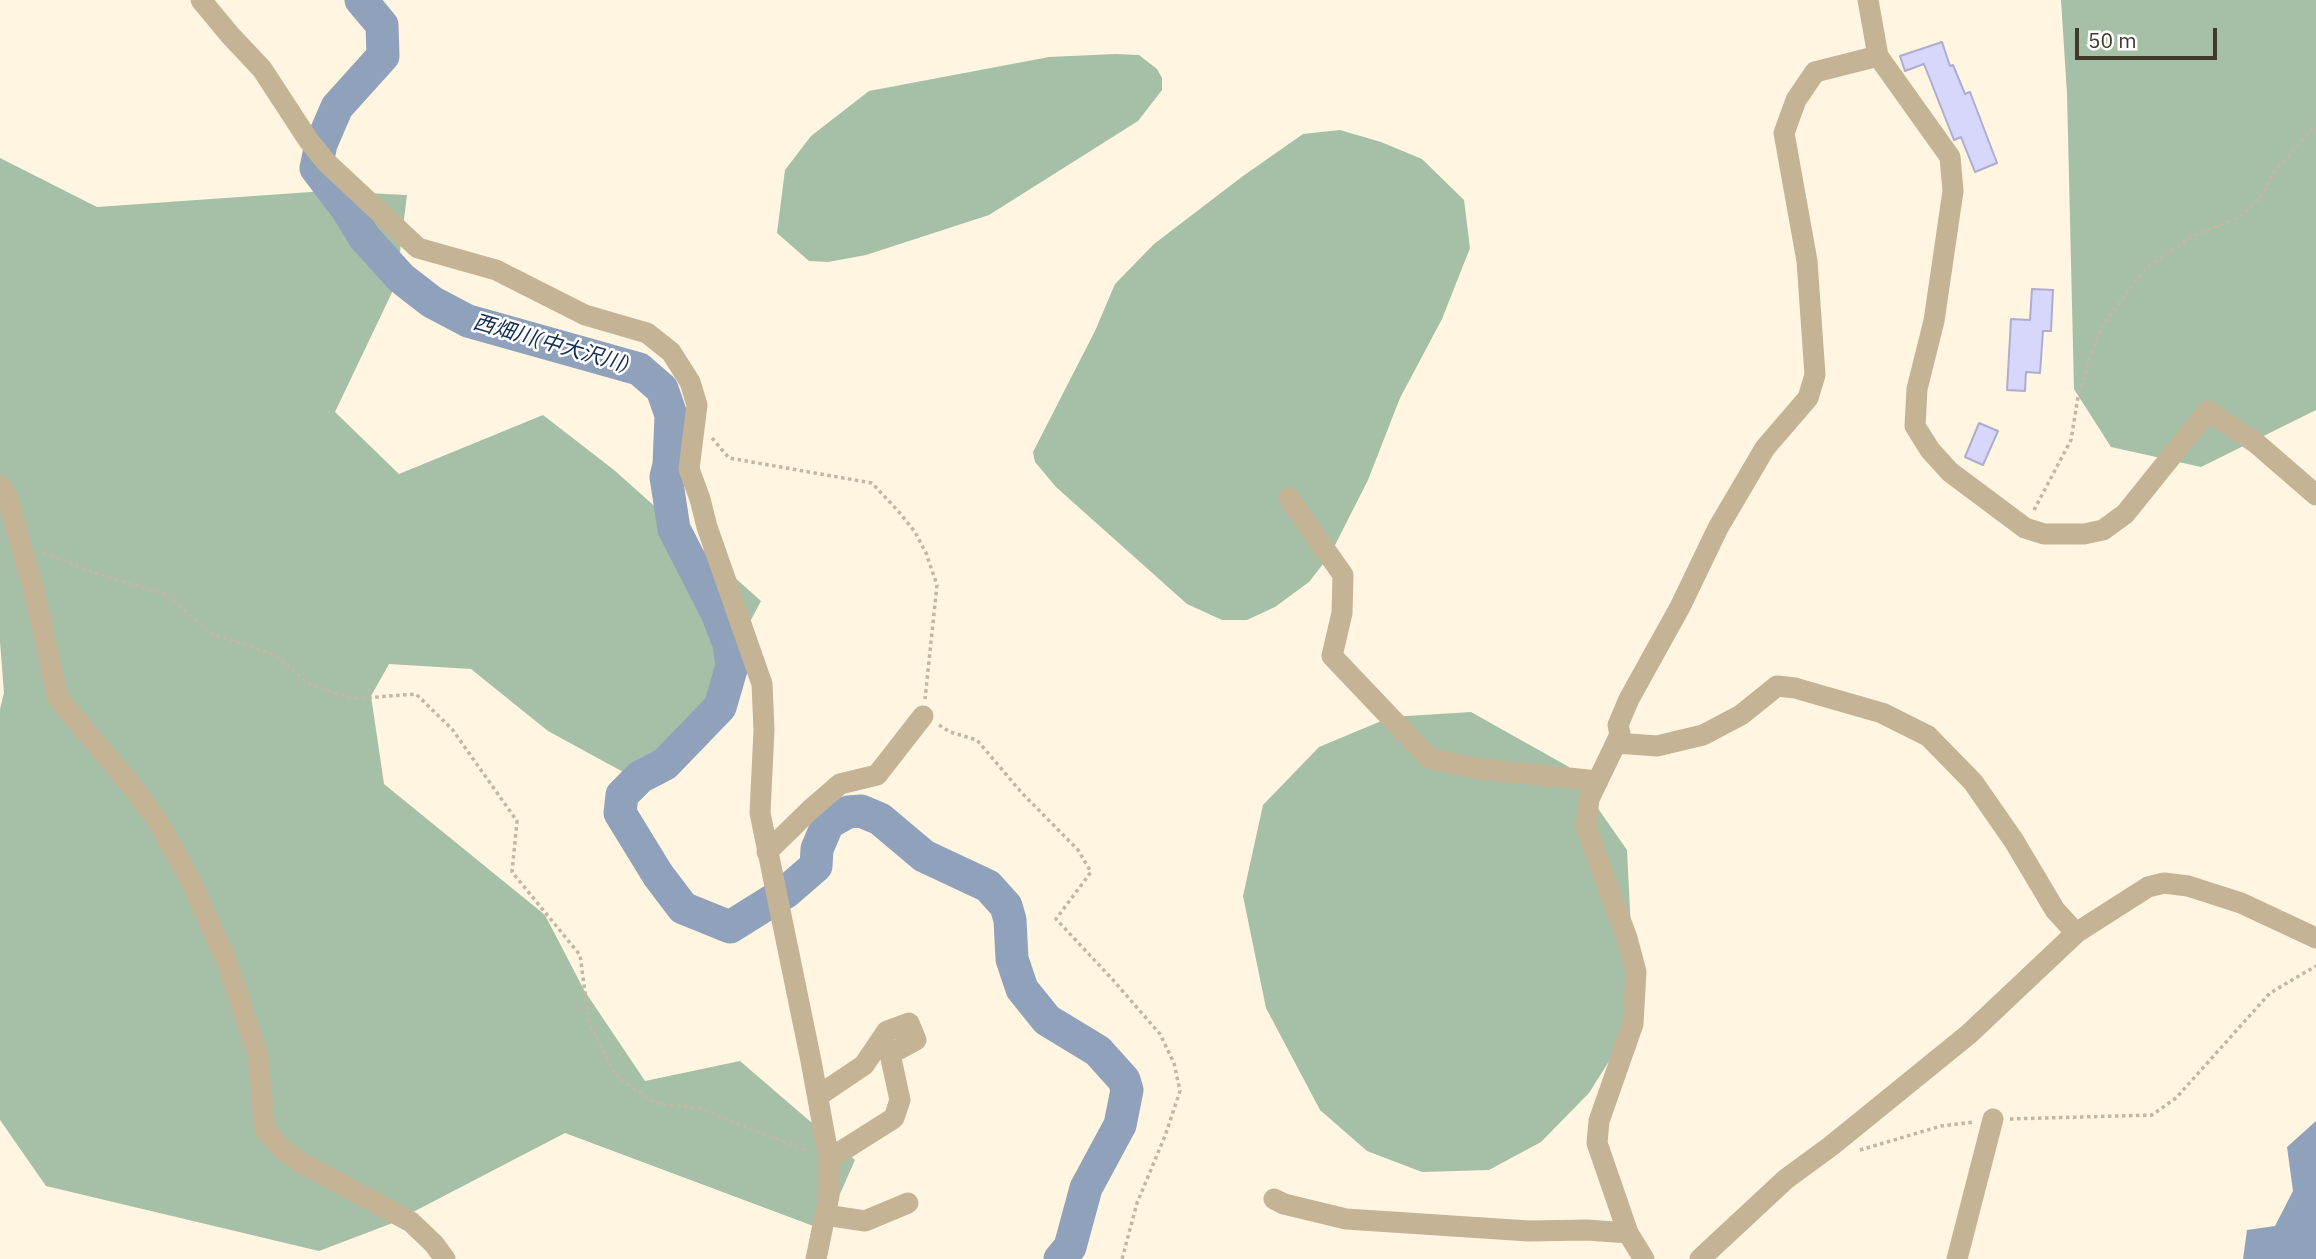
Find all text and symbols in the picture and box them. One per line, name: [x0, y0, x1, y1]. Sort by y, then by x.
scale bar: [2078, 14, 2220, 58]
text: 50 m: [2088, 26, 2137, 54]
water label: 西畑川(中大沢川): [470, 310, 632, 378]

